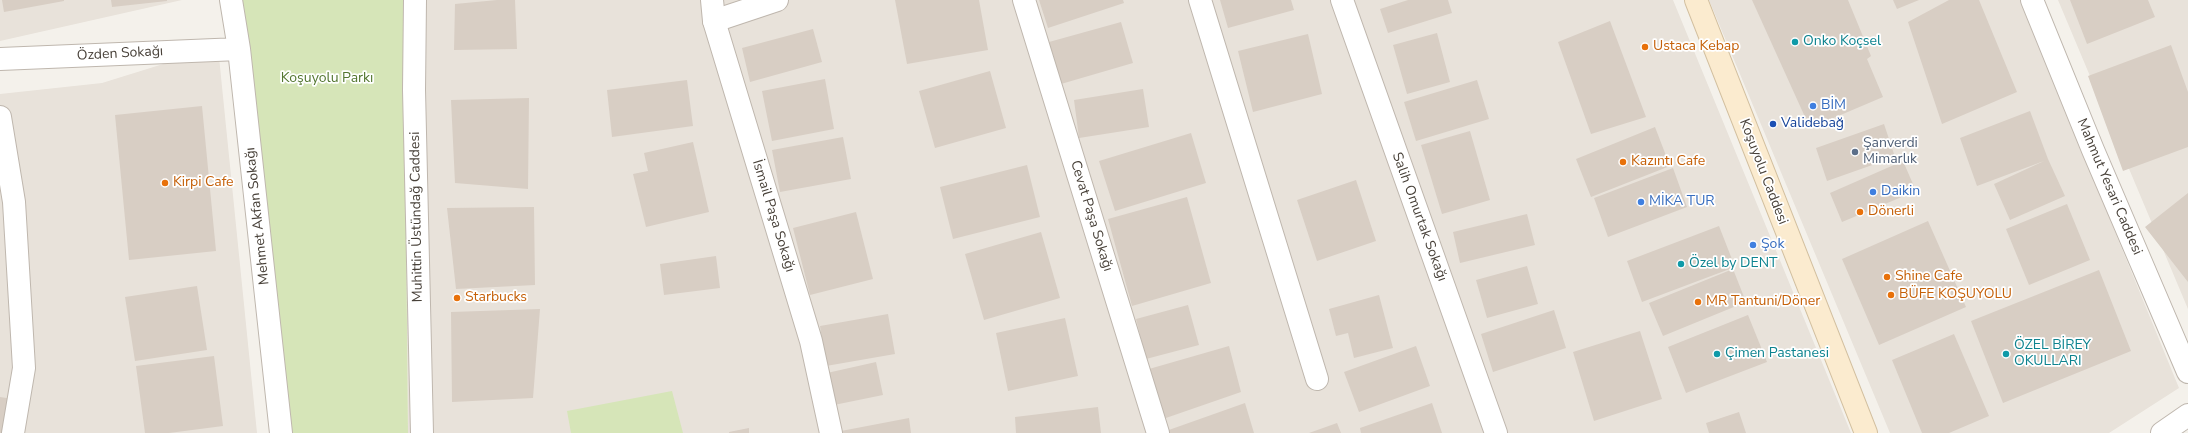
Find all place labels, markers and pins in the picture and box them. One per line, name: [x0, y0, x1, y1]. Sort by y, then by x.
place label: Onko Koçsel: [1803, 34, 1881, 50]
marker: Onko Koçsel: [1790, 37, 1800, 47]
place label: Ustaca Kebap: [1653, 39, 1739, 55]
marker: Ustaca Kebap: [1640, 42, 1650, 52]
place label: BİM: [1821, 98, 1846, 114]
marker: BİM: [1808, 101, 1818, 111]
place label: Validebağ: [1781, 116, 1844, 132]
marker: Validebağ: [1768, 119, 1778, 129]
place label: Şanverdi Mimarlık: [1863, 136, 1918, 168]
marker: Şanverdi Mimarlık: [1850, 147, 1860, 157]
place label: Kazıntı Cafe: [1631, 154, 1705, 170]
marker: Kazıntı Cafe: [1618, 157, 1628, 167]
place label: Kirpi Cafe: [173, 175, 234, 191]
marker: Kirpi Cafe: [160, 178, 170, 188]
place label: Daikin: [1881, 184, 1920, 200]
marker: Daikin: [1868, 187, 1878, 197]
place label: MİKA TUR: [1649, 194, 1715, 210]
marker: MİKA TUR: [1636, 197, 1646, 207]
place label: Dönerli: [1868, 204, 1914, 220]
marker: Dönerli: [1855, 207, 1865, 217]
place label: Şok: [1761, 237, 1784, 253]
marker: Şok: [1748, 240, 1758, 250]
place label: Özel by DENT: [1689, 256, 1777, 272]
marker: Özel by DENT: [1676, 259, 1686, 269]
place label: Shine Cafe: [1895, 269, 1962, 285]
marker: Shine Cafe: [1882, 272, 1892, 282]
place label: BÜFE KOŞUYOLU: [1899, 287, 2012, 303]
place label: Starbucks: [465, 290, 527, 306]
marker: BÜFE KOŞUYOLU: [1886, 290, 1896, 300]
marker: Starbucks: [452, 293, 462, 303]
place label: MR Tantuni/Döner: [1706, 294, 1820, 310]
marker: MR Tantuni/Döner: [1693, 297, 1703, 307]
place label: ÖZEL BİREY OKULLARI: [2014, 338, 2091, 370]
place label: Çimen Pastanesi: [1725, 346, 1829, 362]
marker: Çimen Pastanesi: [1712, 349, 1722, 359]
marker: ÖZEL BİREY OKULLARI: [2001, 349, 2011, 359]

